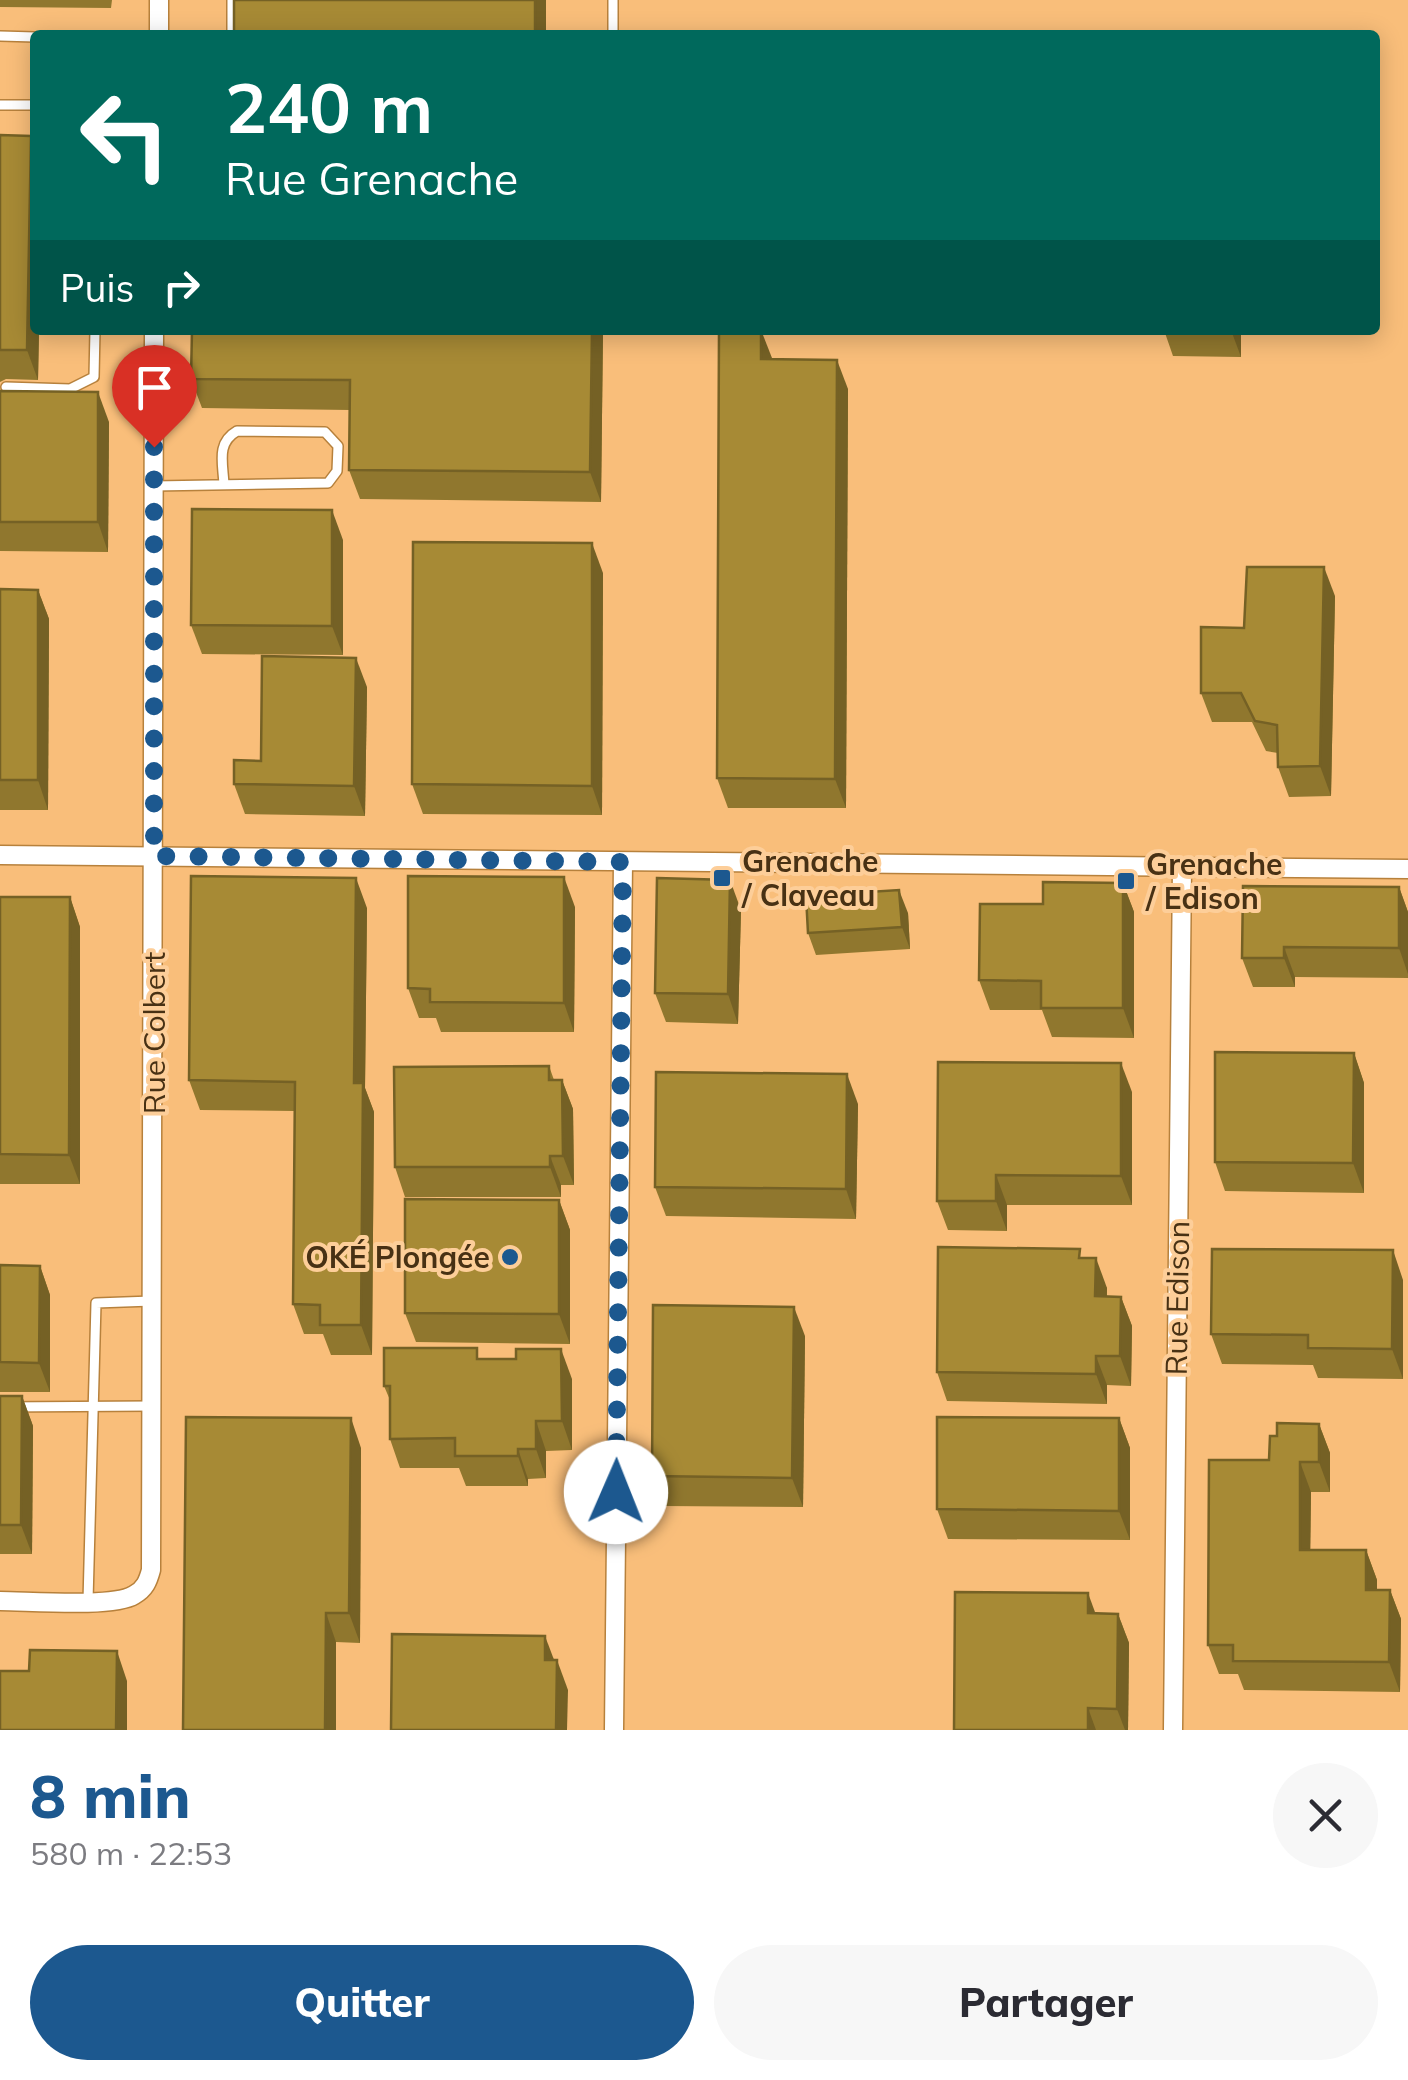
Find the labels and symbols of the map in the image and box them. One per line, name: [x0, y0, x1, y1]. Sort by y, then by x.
pin: [112, 345, 197, 448]
place label: Grenache / Claveau: [741, 842, 879, 914]
place label: Grenache / Edison: [1145, 845, 1283, 917]
marker: Grenache / Claveau: [711, 867, 733, 889]
marker: Grenache / Edison: [1115, 870, 1137, 892]
street label: Rue Colbert: [135, 952, 173, 1114]
street label: Rue Edison: [1157, 1220, 1197, 1376]
place label: OKÉ Plongée: [305, 1238, 490, 1276]
marker: OKÉ Plongée: [499, 1246, 521, 1268]
position arrow: [564, 1440, 668, 1544]

